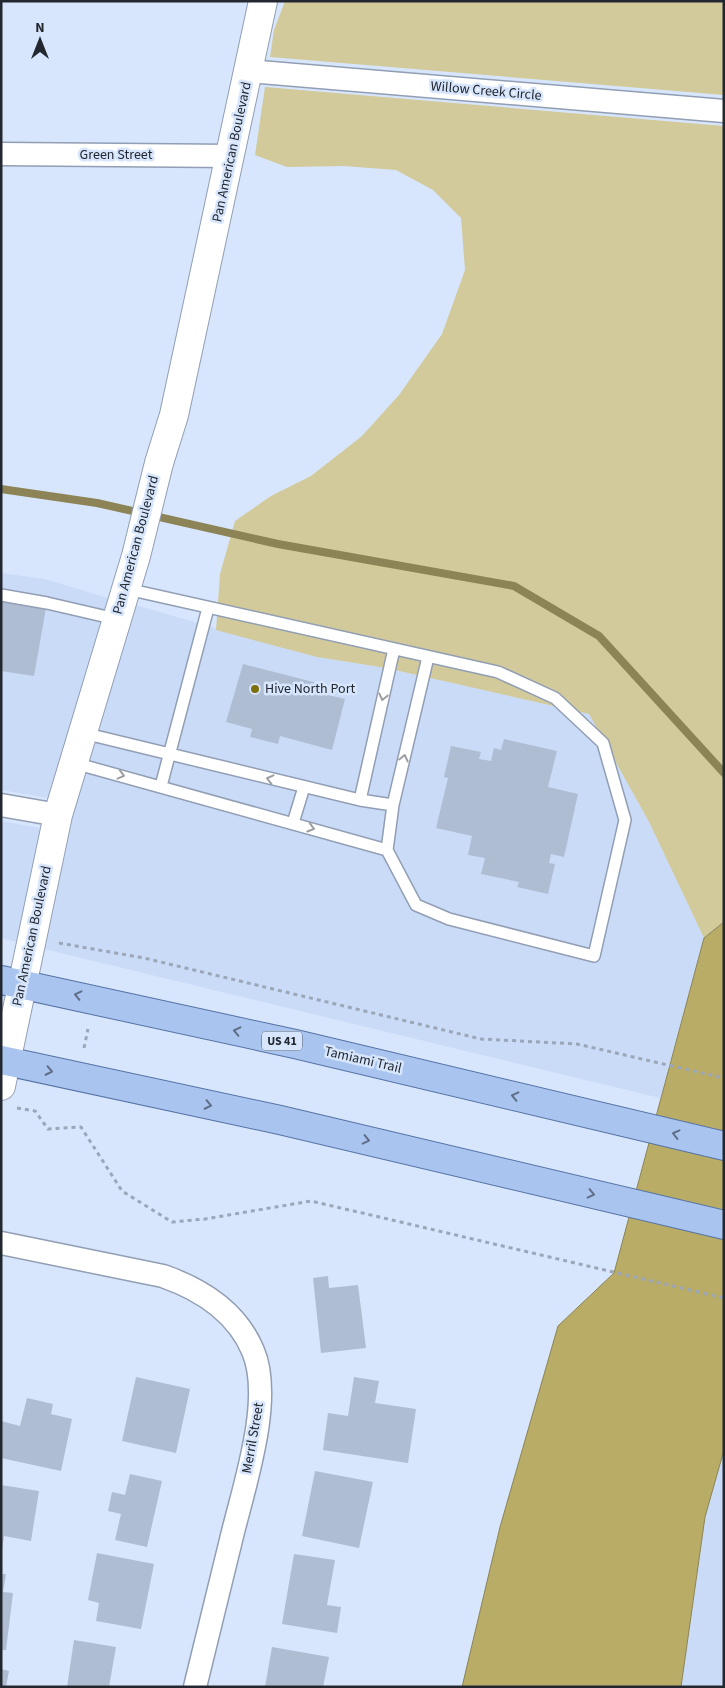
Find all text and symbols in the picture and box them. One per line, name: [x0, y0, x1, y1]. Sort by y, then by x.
north arrow: [15, 15, 65, 65]
text: N: [35, 18, 45, 38]
street label: Willow Creek Circle: [430, 76, 542, 106]
street label: Pan American Boulevard: [207, 80, 257, 224]
street label: Green Street: [80, 145, 153, 165]
street label: Pan American Boulevard: [108, 473, 164, 617]
place label: Hive North Port: [265, 679, 355, 699]
marker: Hive North Port: [249, 683, 261, 695]
one-way arrow: [378, 692, 389, 701]
one-way arrow: [398, 753, 409, 762]
one-way arrow: [116, 770, 124, 780]
one-way arrow: [267, 774, 275, 784]
one-way arrow: [307, 822, 315, 833]
street label: Pan American Boulevard: [7, 864, 57, 1008]
one-way arrow: [74, 991, 83, 1001]
one-way arrow: [232, 1026, 241, 1037]
road number: US 41: [262, 1032, 302, 1050]
street label: Tamiami Trail: [322, 1041, 404, 1079]
one-way arrow: [44, 1065, 53, 1075]
one-way arrow: [510, 1091, 519, 1102]
one-way arrow: [203, 1099, 212, 1109]
one-way arrow: [672, 1129, 681, 1140]
one-way arrow: [362, 1134, 371, 1145]
one-way arrow: [587, 1188, 596, 1199]
street label: Merril Street: [237, 1401, 269, 1475]

